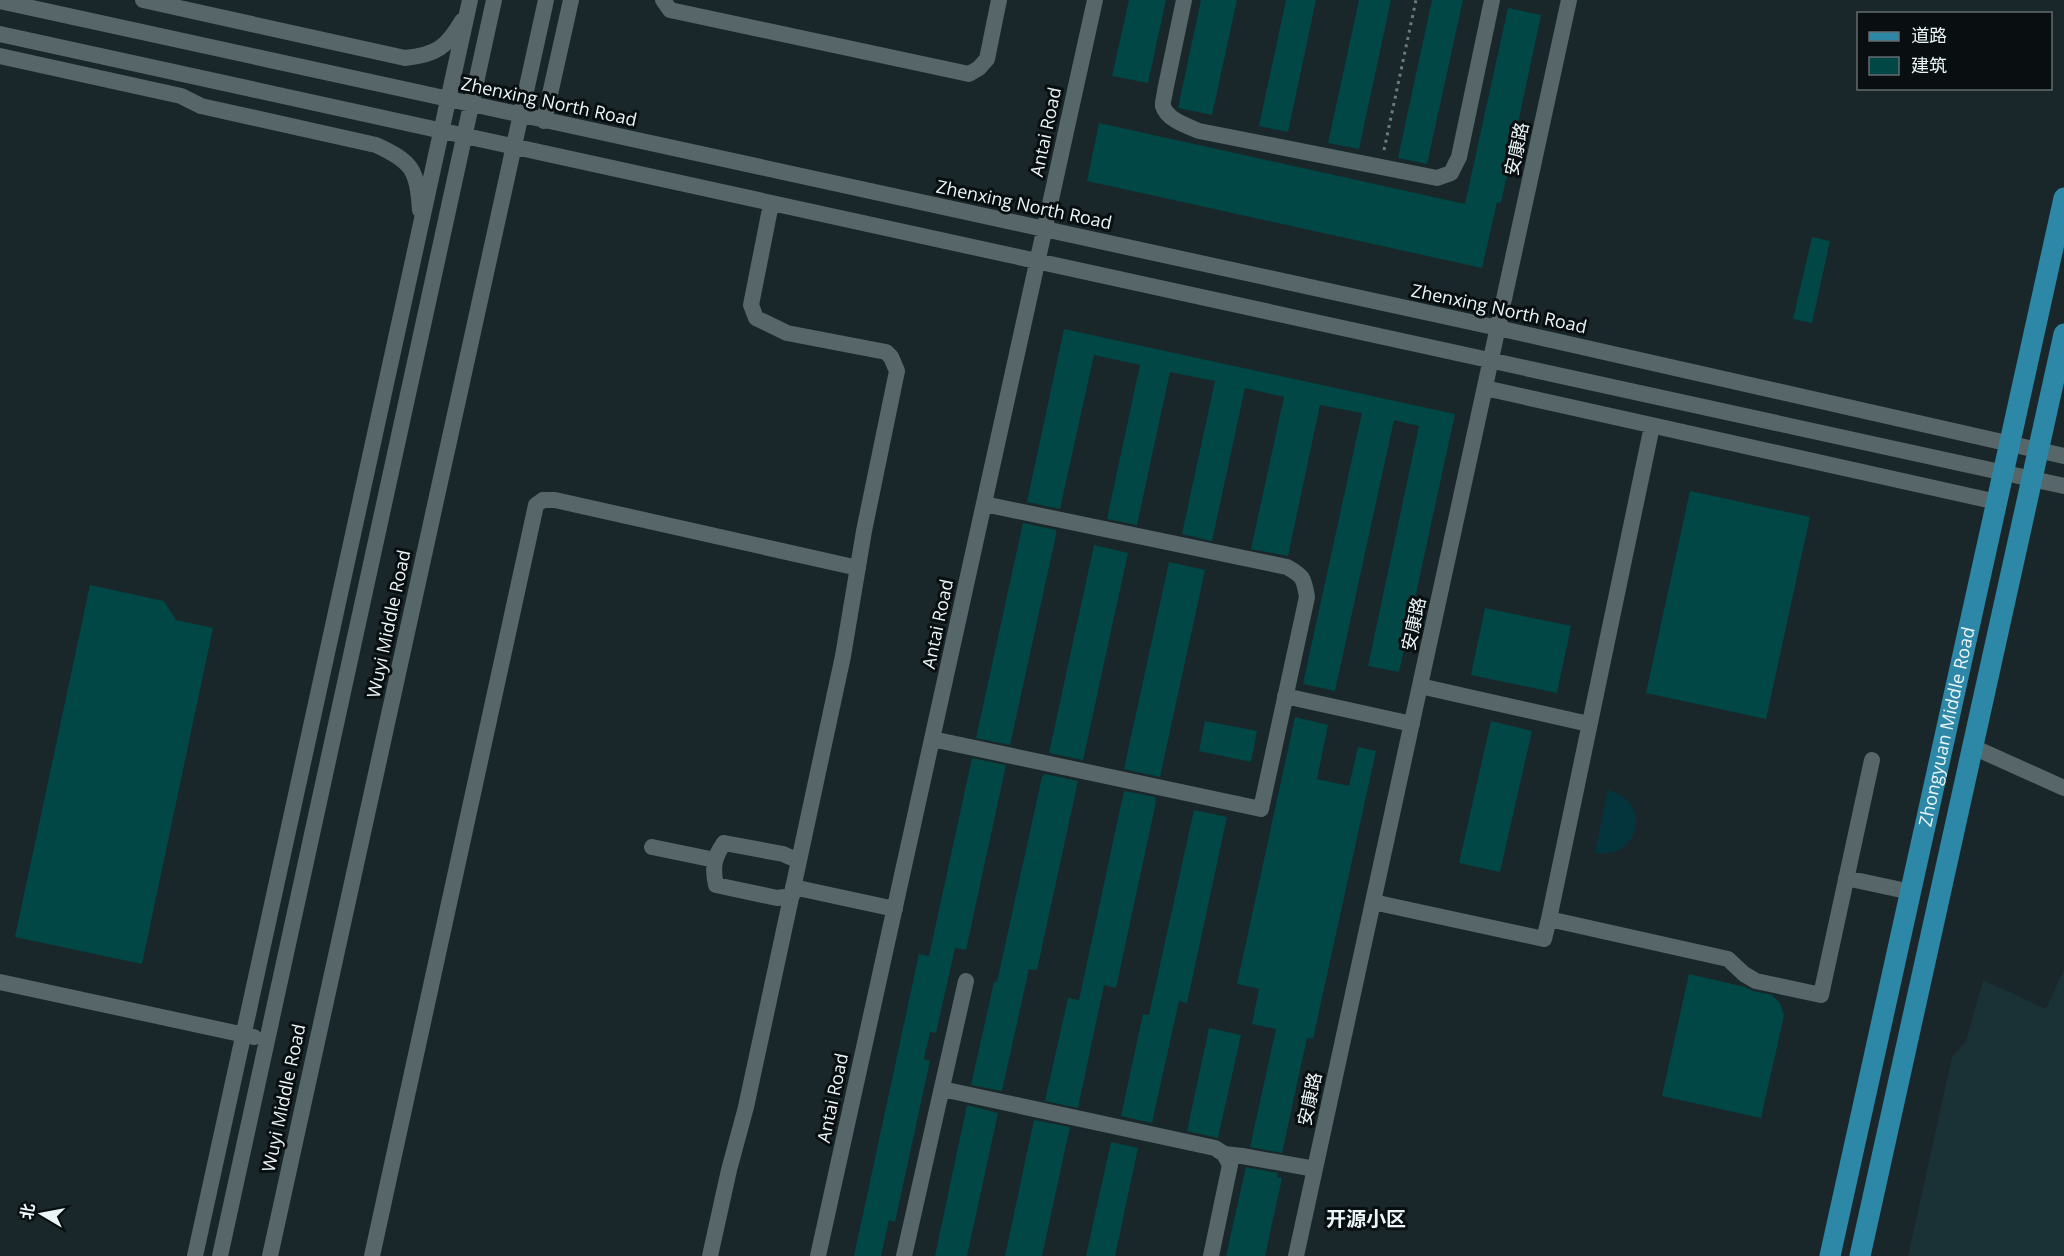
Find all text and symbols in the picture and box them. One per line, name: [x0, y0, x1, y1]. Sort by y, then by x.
legend: [1857, 12, 2052, 90]
text: 道路: [1911, 23, 1947, 47]
text: 建筑: [1911, 53, 1947, 77]
street label: Zhenxing North Road: [459, 71, 639, 131]
street label: Antai Road: [1024, 85, 1066, 179]
street label: 安康路: [1499, 120, 1533, 178]
street label: Zhenxing North Road: [934, 174, 1114, 234]
street label: Zhenxing North Road: [1409, 278, 1589, 338]
street label: Wuyi Middle Road: [361, 547, 415, 700]
street label: Antai Road: [916, 577, 958, 671]
street label: 安康路: [1396, 595, 1430, 653]
street label: Zhongyuan Middle Road: [1912, 624, 1980, 829]
street label: Wuyi Middle Road: [256, 1021, 310, 1174]
street label: Antai Road: [811, 1051, 853, 1145]
street label: 安康路: [1292, 1070, 1326, 1128]
north arrow: [12, 1184, 72, 1244]
text: 北: [15, 1202, 39, 1221]
district label: 开源小区: [1326, 1205, 1406, 1232]

